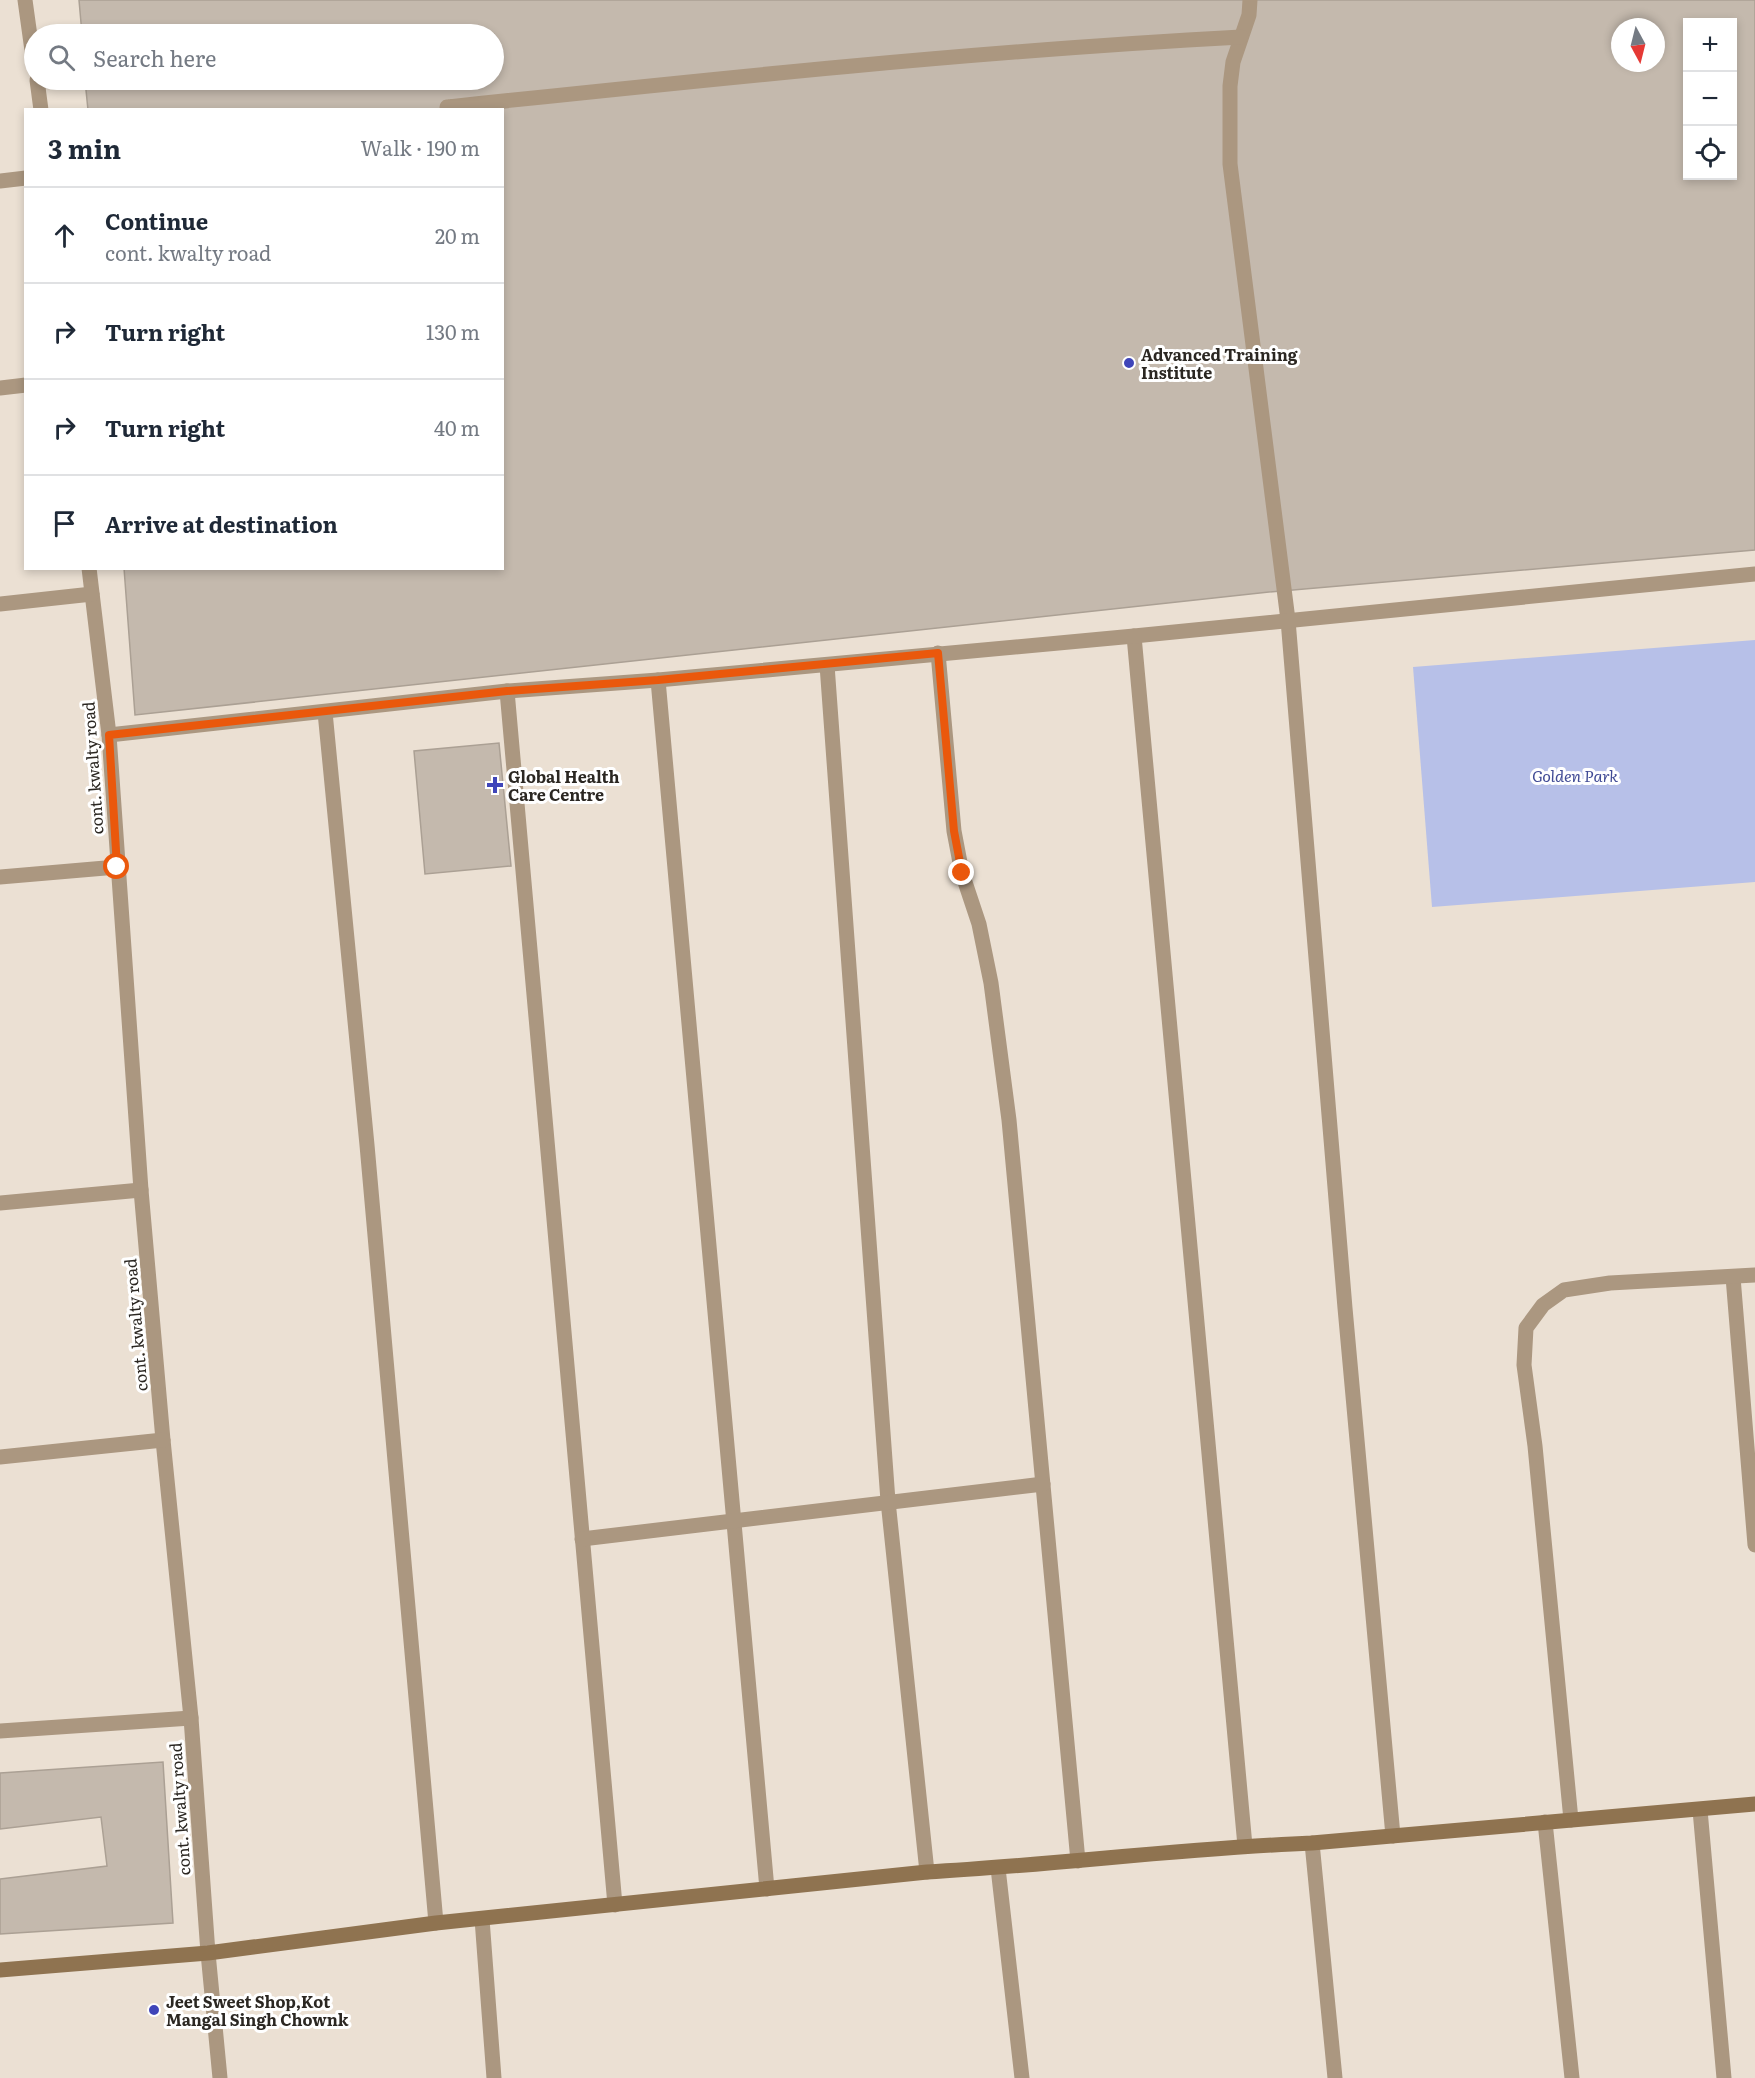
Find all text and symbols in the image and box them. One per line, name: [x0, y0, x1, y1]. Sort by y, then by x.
north arrow: [1611, 18, 1665, 72]
map controls: [1683, 18, 1737, 180]
button: +: [1683, 18, 1737, 72]
search box: [24, 24, 504, 90]
icon: search: [45, 41, 78, 74]
text: Search here: [93, 41, 216, 74]
button: −: [1683, 72, 1737, 126]
button: locate: [1683, 126, 1737, 180]
text: 3 min: [48, 128, 121, 167]
text: Walk · 190 m: [361, 132, 480, 162]
text: Continue: [105, 204, 208, 237]
icon: ahead: [48, 219, 81, 252]
text: 20 m: [435, 220, 480, 250]
text: cont. kwalty road: [105, 237, 271, 267]
icon: right: [48, 315, 81, 348]
text: Turn right: [105, 315, 225, 348]
text: 130 m: [426, 316, 480, 346]
place label: Advanced Training Institute: [1141, 342, 1298, 384]
marker: Advanced Training Institute: [1122, 356, 1136, 370]
icon: right: [48, 411, 81, 444]
text: Turn right: [105, 411, 225, 444]
text: 40 m: [434, 412, 480, 442]
icon: arrive: [48, 507, 81, 540]
text: Arrive at destination: [105, 507, 338, 540]
street label: cont. kwalty road: [75, 701, 109, 835]
park label: Golden Park: [1532, 763, 1618, 787]
place label: Global Health Care Centre: [508, 764, 620, 806]
marker: Global Health Care Centre: [486, 776, 504, 794]
route start: [103, 853, 129, 879]
route end: [948, 859, 974, 885]
street label: cont. kwalty road: [117, 1257, 153, 1392]
street label: cont. kwalty road: [162, 1742, 196, 1876]
place label: Jeet Sweet Shop,Kot Mangal Singh Chownk: [166, 1989, 349, 2031]
marker: Jeet Sweet Shop,Kot Mangal Singh Chownk: [147, 2003, 161, 2017]

